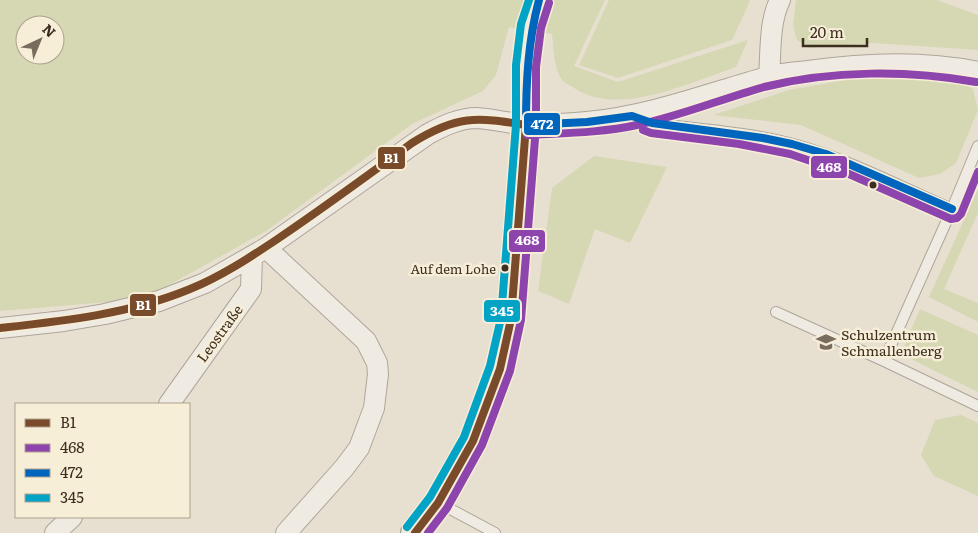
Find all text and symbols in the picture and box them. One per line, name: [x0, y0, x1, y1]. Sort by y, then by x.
north arrow: [15, 15, 65, 65]
scale bar: [803, 15, 867, 47]
text: N: [39, 19, 61, 41]
text: 20 m: [810, 20, 844, 43]
line badge: 472: [523, 112, 561, 136]
text: 472: [530, 113, 554, 133]
line badge: B1: [377, 146, 406, 170]
text: B1: [383, 147, 399, 167]
line badge: 468: [810, 155, 848, 179]
text: 468: [817, 156, 841, 176]
unlabelled marker: [868, 180, 878, 190]
line badge: 468: [508, 229, 546, 253]
text: 468: [515, 229, 539, 249]
place label: Auf dem Lohe: [410, 259, 496, 278]
marker: Auf dem Lohe: [500, 263, 510, 273]
line badge: B1: [129, 293, 157, 317]
text: B1: [135, 294, 151, 314]
line badge: 345: [483, 299, 521, 323]
street label: Leostraße: [191, 300, 247, 366]
text: 345: [490, 300, 514, 320]
place label: Schulzentrum Schmallenberg: [841, 324, 942, 360]
school or university icon: Schulzentrum Schmallenberg: [815, 331, 837, 353]
legend: [15, 403, 190, 518]
text: B1: [60, 410, 76, 433]
text: 468: [60, 435, 85, 458]
text: 472: [60, 460, 83, 483]
text: 345: [60, 485, 84, 508]

